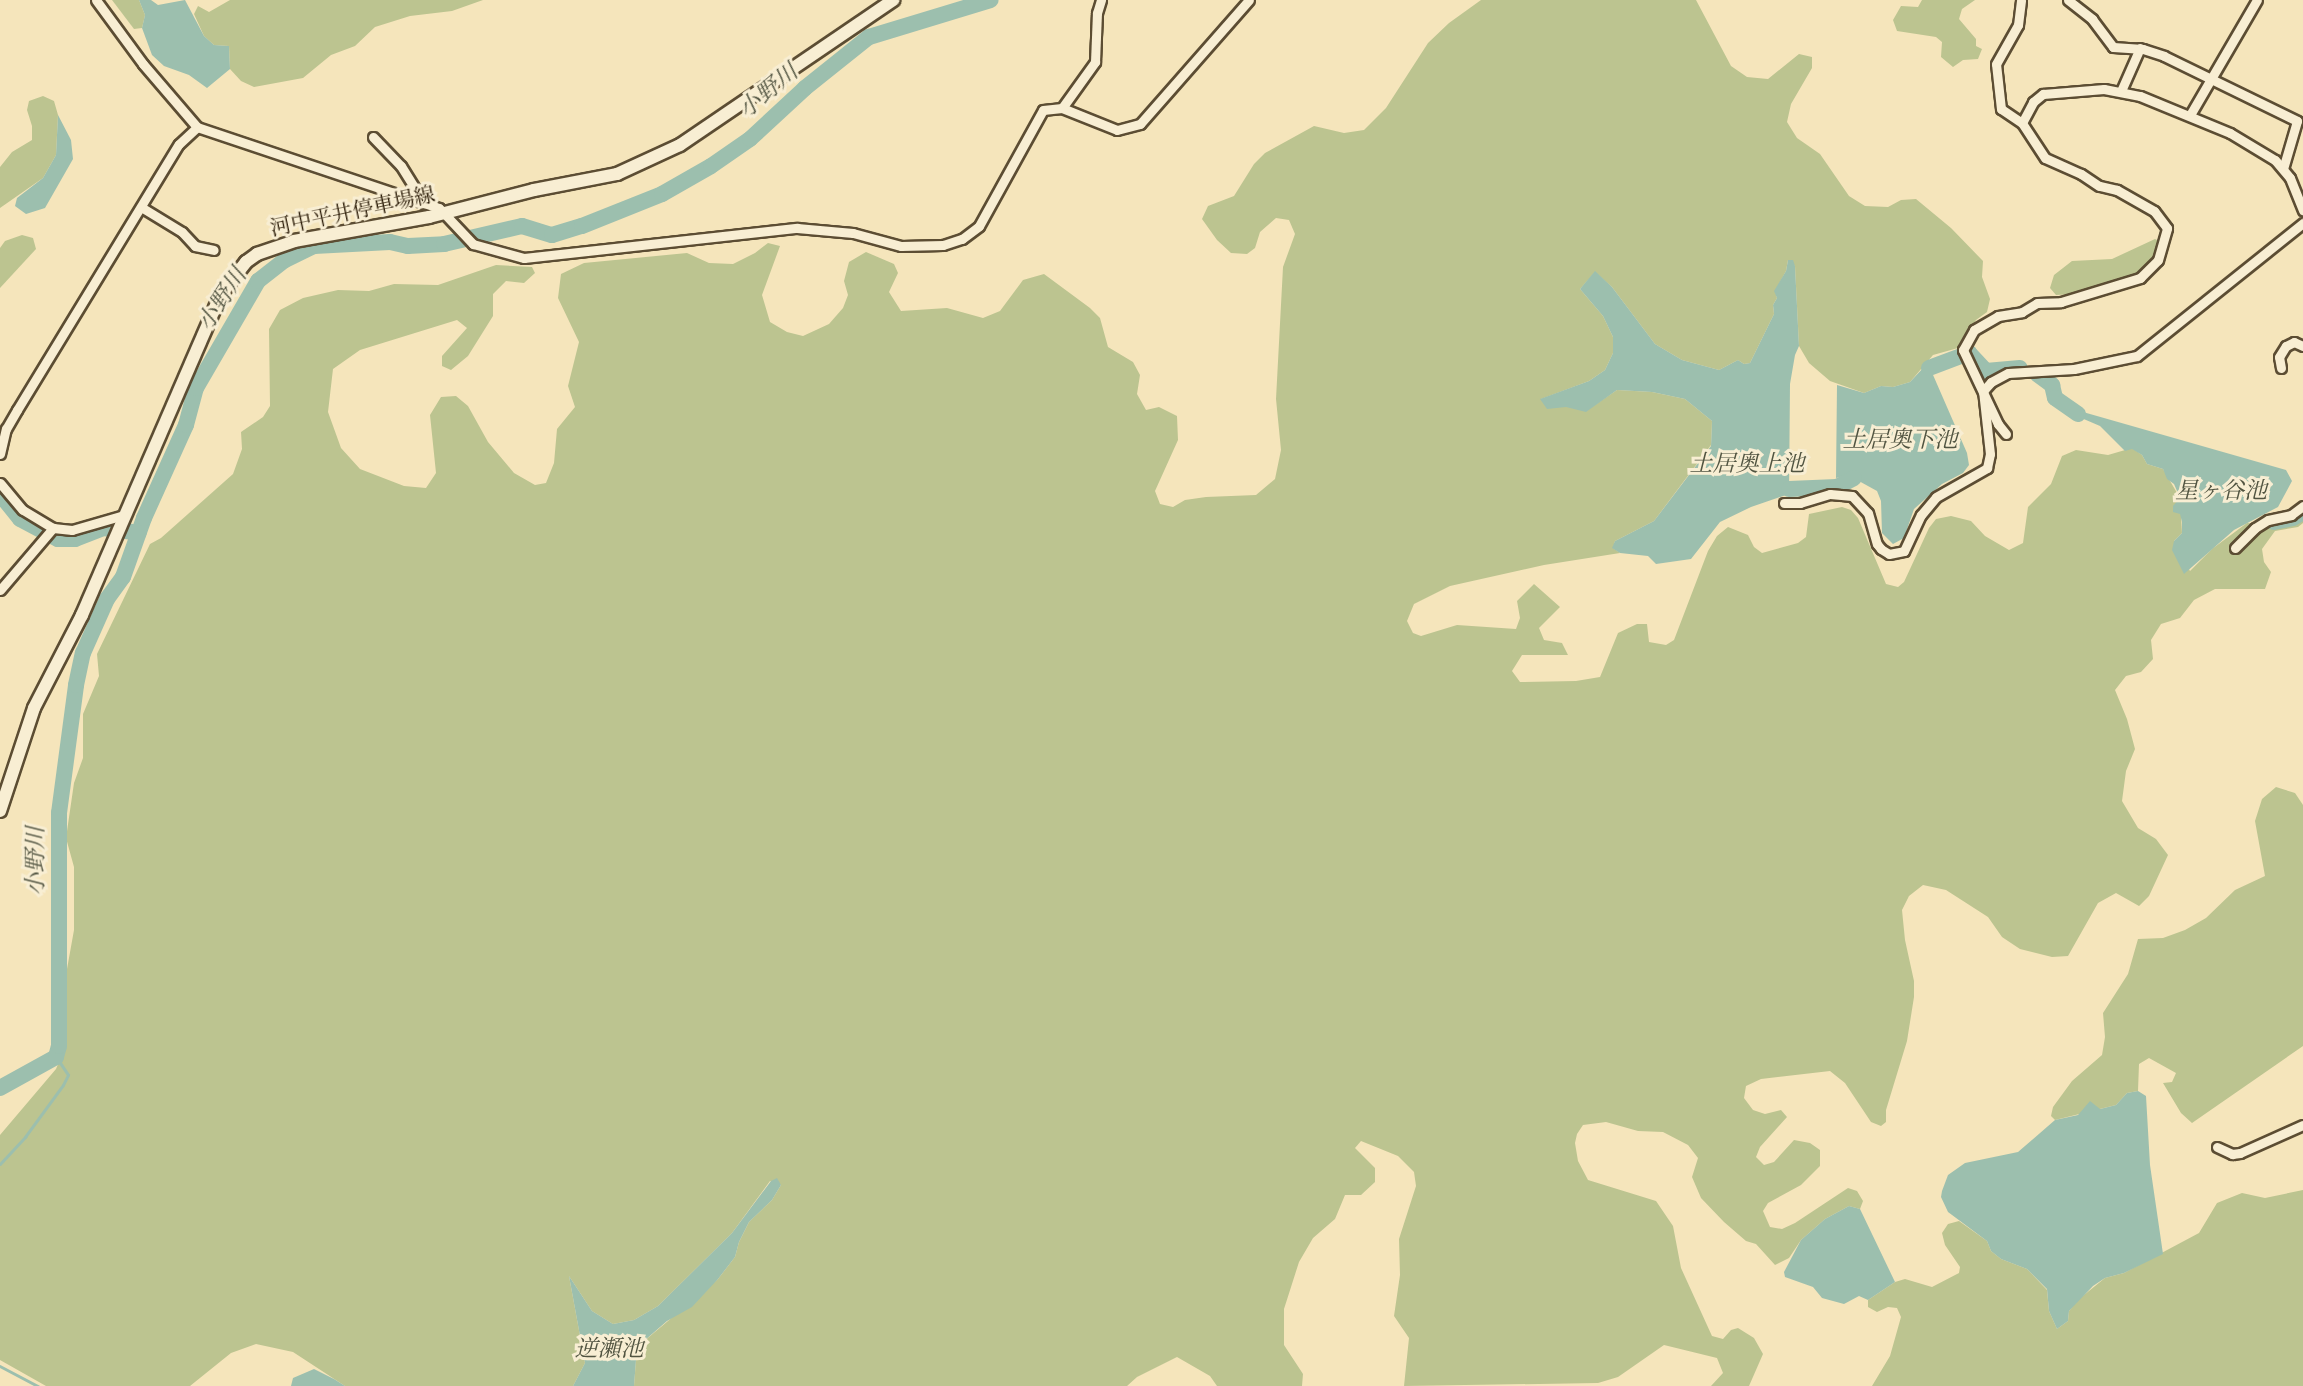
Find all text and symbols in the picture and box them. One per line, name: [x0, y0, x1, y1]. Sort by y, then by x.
water label: 小野川: [734, 59, 804, 125]
street label: 河中平井停車場線: [268, 183, 438, 243]
water label: 小野川: [193, 264, 253, 336]
water label: 土居奥下池: [1843, 427, 1957, 455]
water label: 土居奥上池: [1690, 451, 1804, 479]
water label: 星ヶ谷池: [2175, 478, 2267, 506]
water label: 小野川: [23, 827, 51, 895]
water label: 逆瀬池: [575, 1336, 643, 1364]

